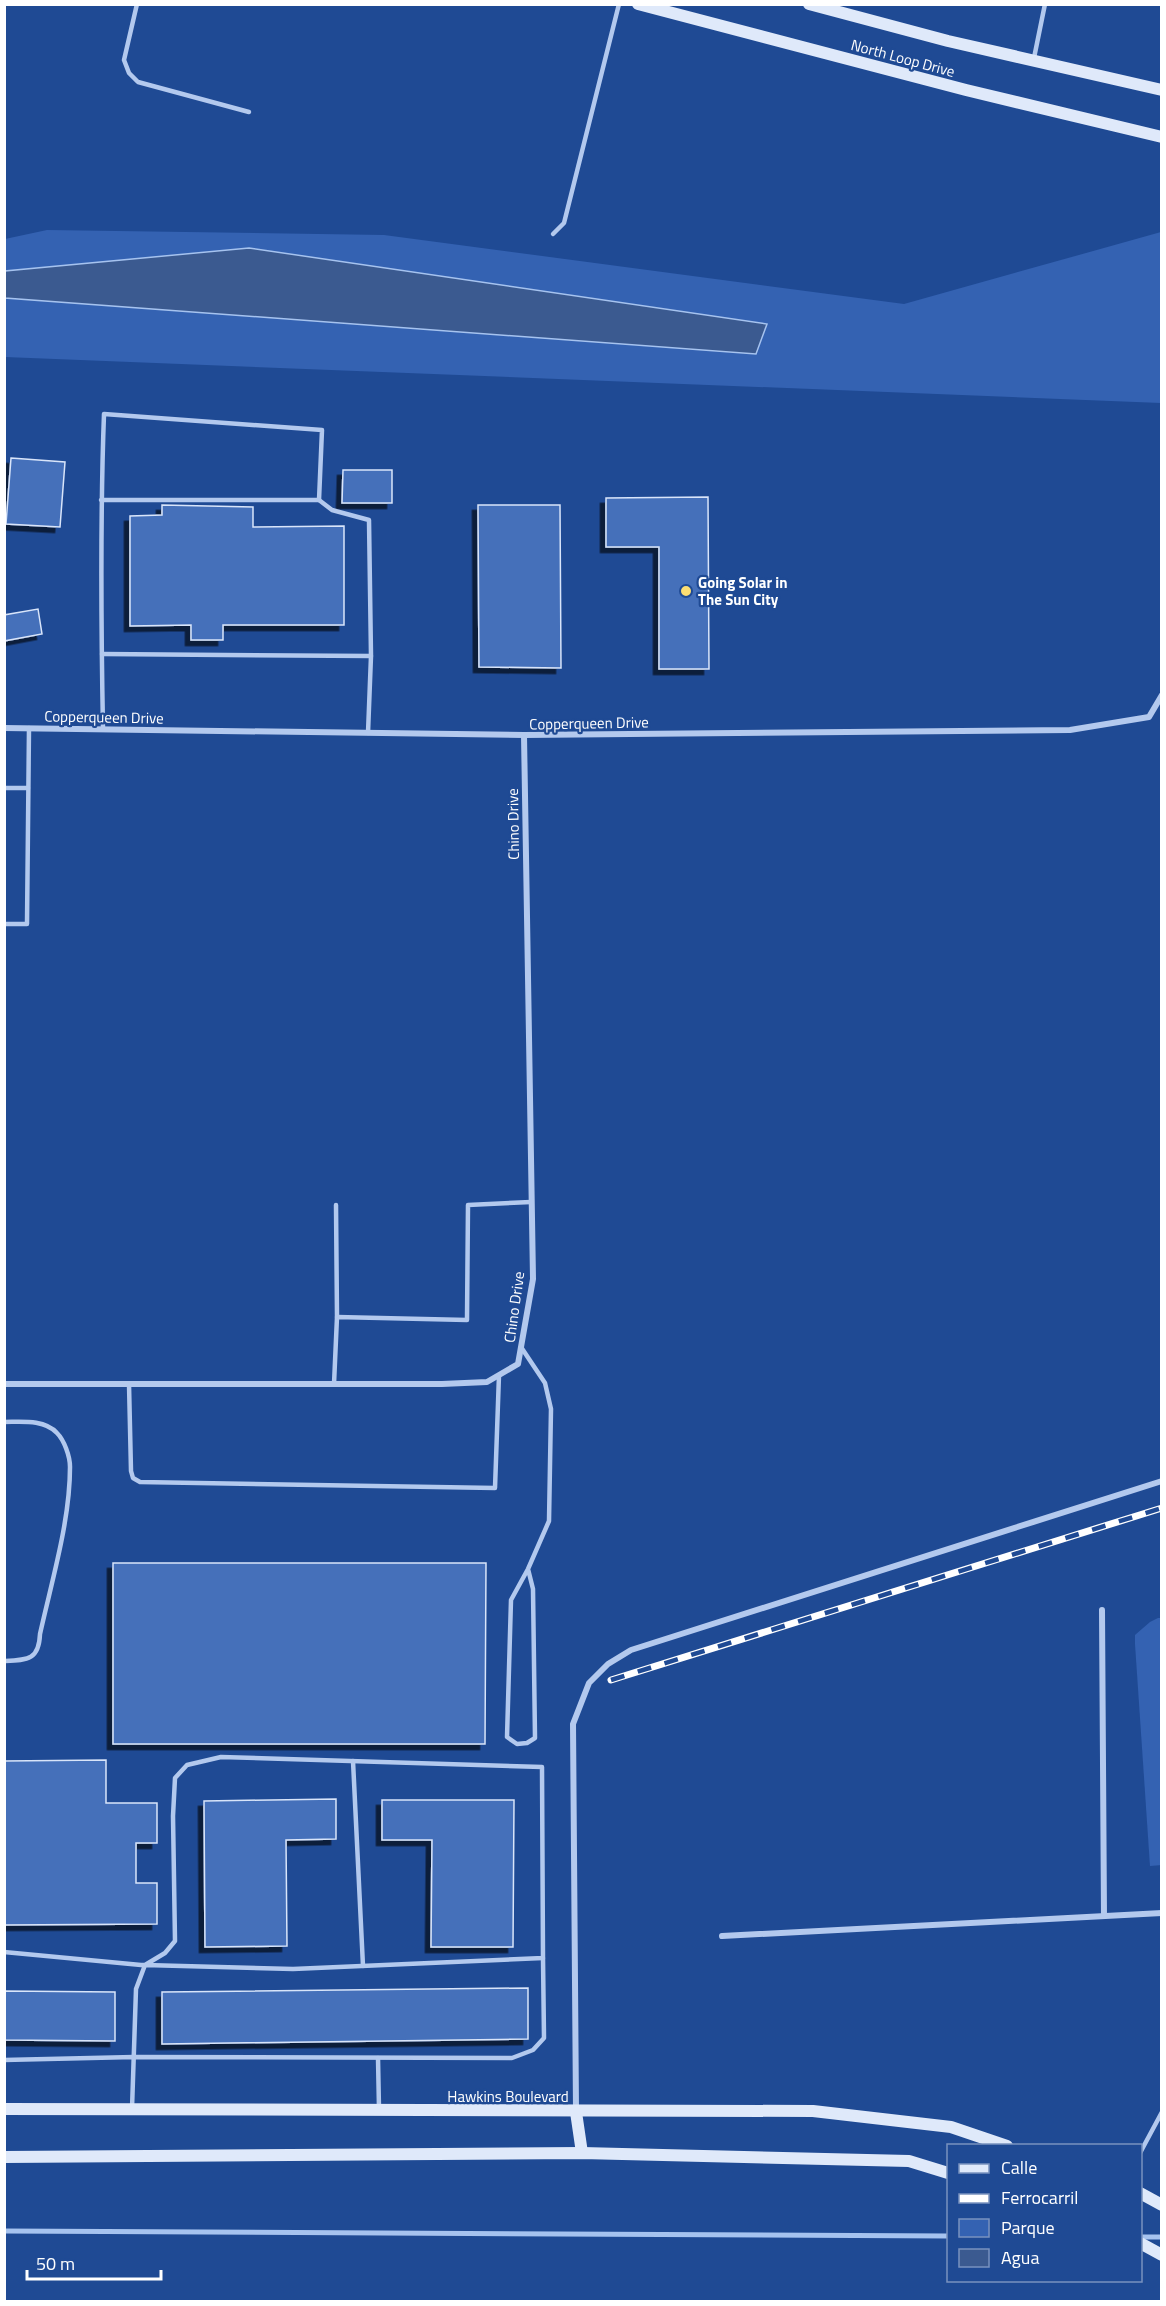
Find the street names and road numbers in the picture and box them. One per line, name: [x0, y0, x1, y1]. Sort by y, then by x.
street label: North Loop Drive: [848, 33, 958, 83]
street label: Copperqueen Drive: [44, 704, 164, 730]
street label: Copperqueen Drive: [529, 710, 649, 736]
street label: Chino Drive: [501, 788, 525, 860]
street label: Chino Drive: [498, 1270, 530, 1344]
street label: Hawkins Boulevard: [447, 2085, 569, 2108]

